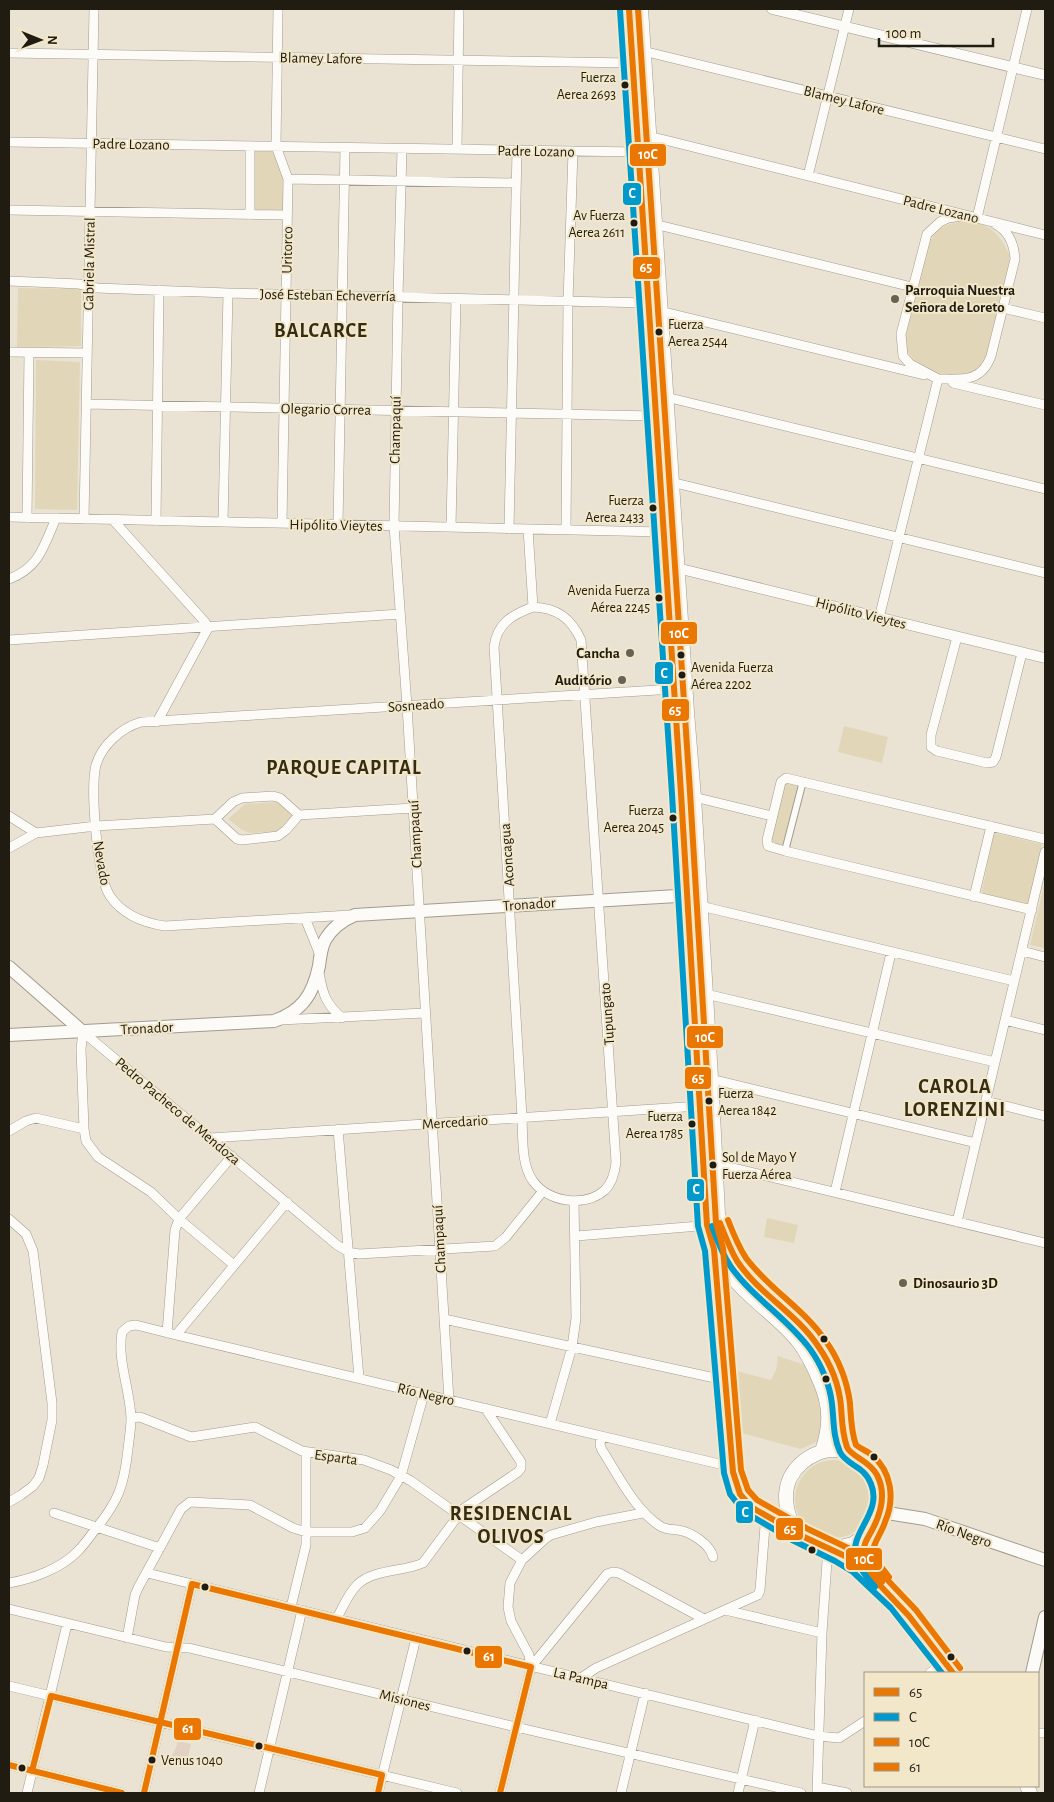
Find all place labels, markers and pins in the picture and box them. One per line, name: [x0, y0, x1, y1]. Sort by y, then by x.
place label: Fuerza Aerea 2693: [557, 71, 617, 102]
marker: Fuerza Aerea 2693: [620, 80, 630, 90]
place label: Av Fuerza Aerea 2611: [568, 209, 626, 240]
marker: Av Fuerza Aerea 2611: [629, 218, 639, 228]
place label: Parroquia Nuestra Señora de Loreto: [905, 283, 1015, 315]
marker: Parroquia Nuestra Señora de Loreto: [889, 293, 901, 305]
place label: Fuerza Aerea 2544: [668, 318, 728, 349]
marker: Fuerza Aerea 2544: [654, 327, 664, 337]
place label: Fuerza Aerea 2433: [585, 494, 645, 525]
marker: Fuerza Aerea 2433: [648, 503, 658, 513]
place label: Avenida Fuerza Aérea 2245: [568, 584, 651, 615]
marker: Avenida Fuerza Aérea 2245: [654, 593, 664, 603]
place label: Cancha: [576, 646, 620, 661]
marker: Cancha: [624, 647, 636, 659]
unlabelled marker: [676, 650, 686, 660]
place label: Avenida Fuerza Aérea 2202: [691, 661, 774, 692]
marker: Avenida Fuerza Aérea 2202: [677, 670, 687, 680]
place label: Auditório: [555, 673, 612, 688]
marker: Auditório: [616, 674, 628, 686]
place label: Fuerza Aerea 2045: [604, 804, 665, 835]
marker: Fuerza Aerea 2045: [668, 813, 678, 823]
place label: Fuerza Aerea 1842: [718, 1087, 777, 1118]
marker: Fuerza Aerea 1842: [704, 1096, 714, 1106]
place label: Fuerza Aerea 1785: [626, 1110, 684, 1141]
marker: Fuerza Aerea 1785: [687, 1119, 697, 1129]
place label: Sol de Mayo Y Fuerza Aérea: [722, 1151, 797, 1182]
marker: Sol de Mayo Y Fuerza Aérea: [708, 1160, 718, 1170]
place label: Dinosaurio 3D: [913, 1276, 998, 1291]
marker: Dinosaurio 3D: [897, 1277, 909, 1289]
unlabelled marker: [819, 1334, 829, 1344]
unlabelled marker: [821, 1374, 831, 1384]
unlabelled marker: [869, 1452, 879, 1462]
unlabelled marker: [807, 1545, 817, 1555]
unlabelled marker: [200, 1582, 210, 1592]
unlabelled marker: [462, 1646, 472, 1656]
unlabelled marker: [946, 1652, 956, 1662]
unlabelled marker: [254, 1741, 264, 1751]
place label: Venus 1040: [161, 1754, 223, 1768]
marker: Venus 1040: [147, 1755, 157, 1765]
unlabelled marker: [17, 1763, 27, 1773]

